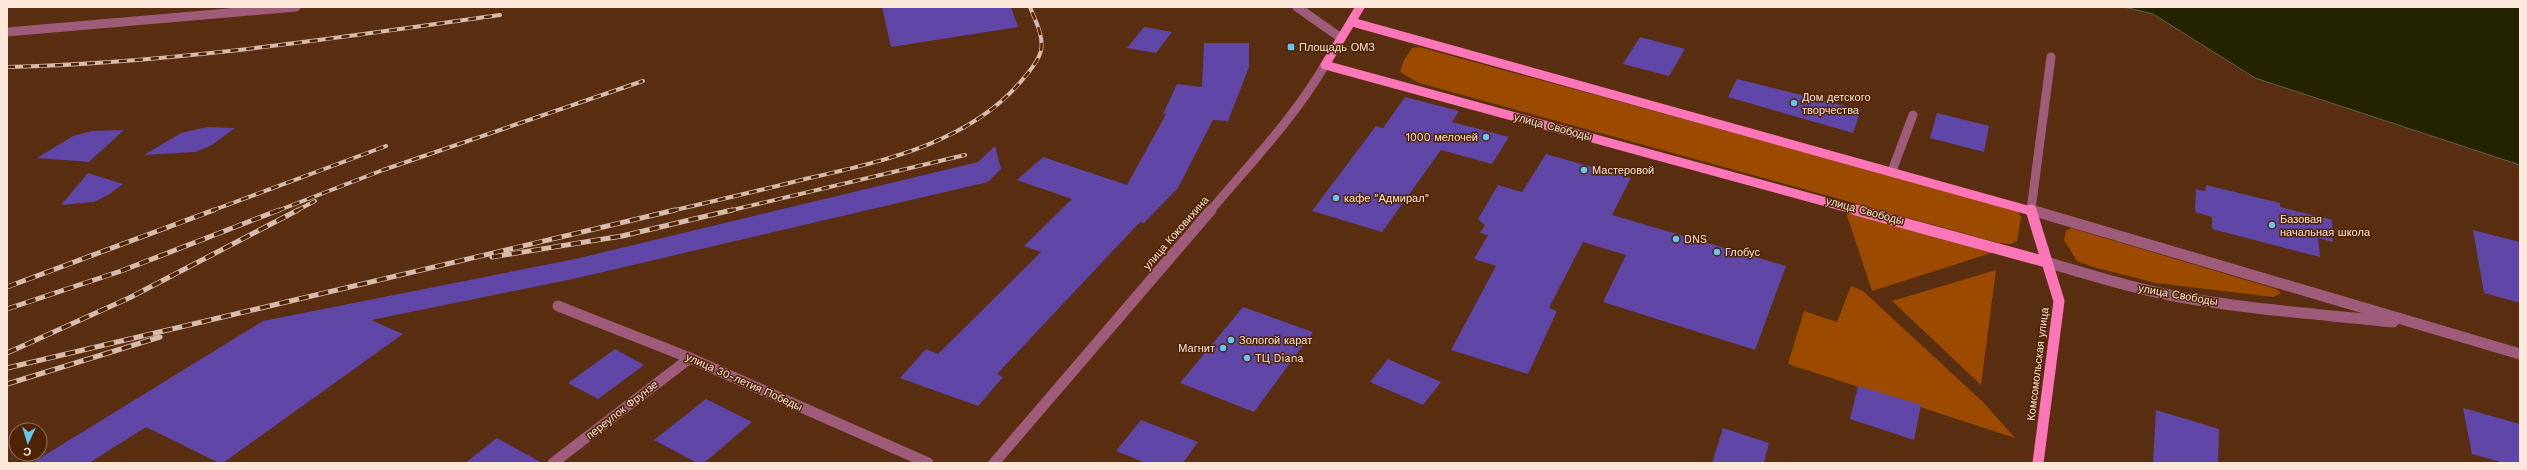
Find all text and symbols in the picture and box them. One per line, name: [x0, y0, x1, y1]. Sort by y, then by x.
place label: Площадь ОМЗ: [1299, 41, 1375, 54]
marker: Площадь ОМЗ: [1286, 42, 1296, 52]
place label: Дом детского творчества: [1802, 91, 1871, 117]
marker: Дом детского творчества: [1789, 98, 1799, 108]
street label: улица Свободы: [1513, 110, 1594, 144]
place label: 1000 мелочей: [1406, 131, 1478, 144]
marker: 1000 мелочей: [1481, 132, 1491, 142]
place label: Мастеровой: [1592, 164, 1654, 177]
marker: Мастеровой: [1579, 165, 1589, 175]
place label: кафе "Адмирал": [1344, 192, 1429, 205]
street label: улица Коковихина: [1140, 193, 1212, 273]
marker: кафе "Адмирал": [1331, 193, 1341, 203]
street label: улица Свободы: [1825, 194, 1906, 228]
place label: Базовая начальная школа: [2280, 213, 2371, 239]
marker: Базовая начальная школа: [2267, 220, 2277, 230]
place label: DNS: [1684, 233, 1707, 246]
marker: DNS: [1671, 234, 1681, 244]
place label: Глобус: [1725, 246, 1760, 259]
marker: Глобус: [1712, 247, 1722, 257]
street label: улица Свободы: [2137, 282, 2219, 308]
street label: Комсомольская улица: [2025, 306, 2052, 421]
place label: Зологой карат: [1239, 334, 1312, 347]
marker: Зологой карат: [1226, 335, 1236, 345]
place label: Магнит: [1178, 342, 1215, 355]
marker: Магнит: [1218, 343, 1228, 353]
street label: улица 30-летия Победы: [684, 350, 804, 414]
place label: ТЦ Diana: [1255, 352, 1304, 365]
marker: ТЦ Diana: [1242, 353, 1252, 363]
street label: переулок Фрунзе: [583, 378, 661, 442]
north arrow: [8, 422, 48, 462]
text: С: [23, 445, 32, 458]

